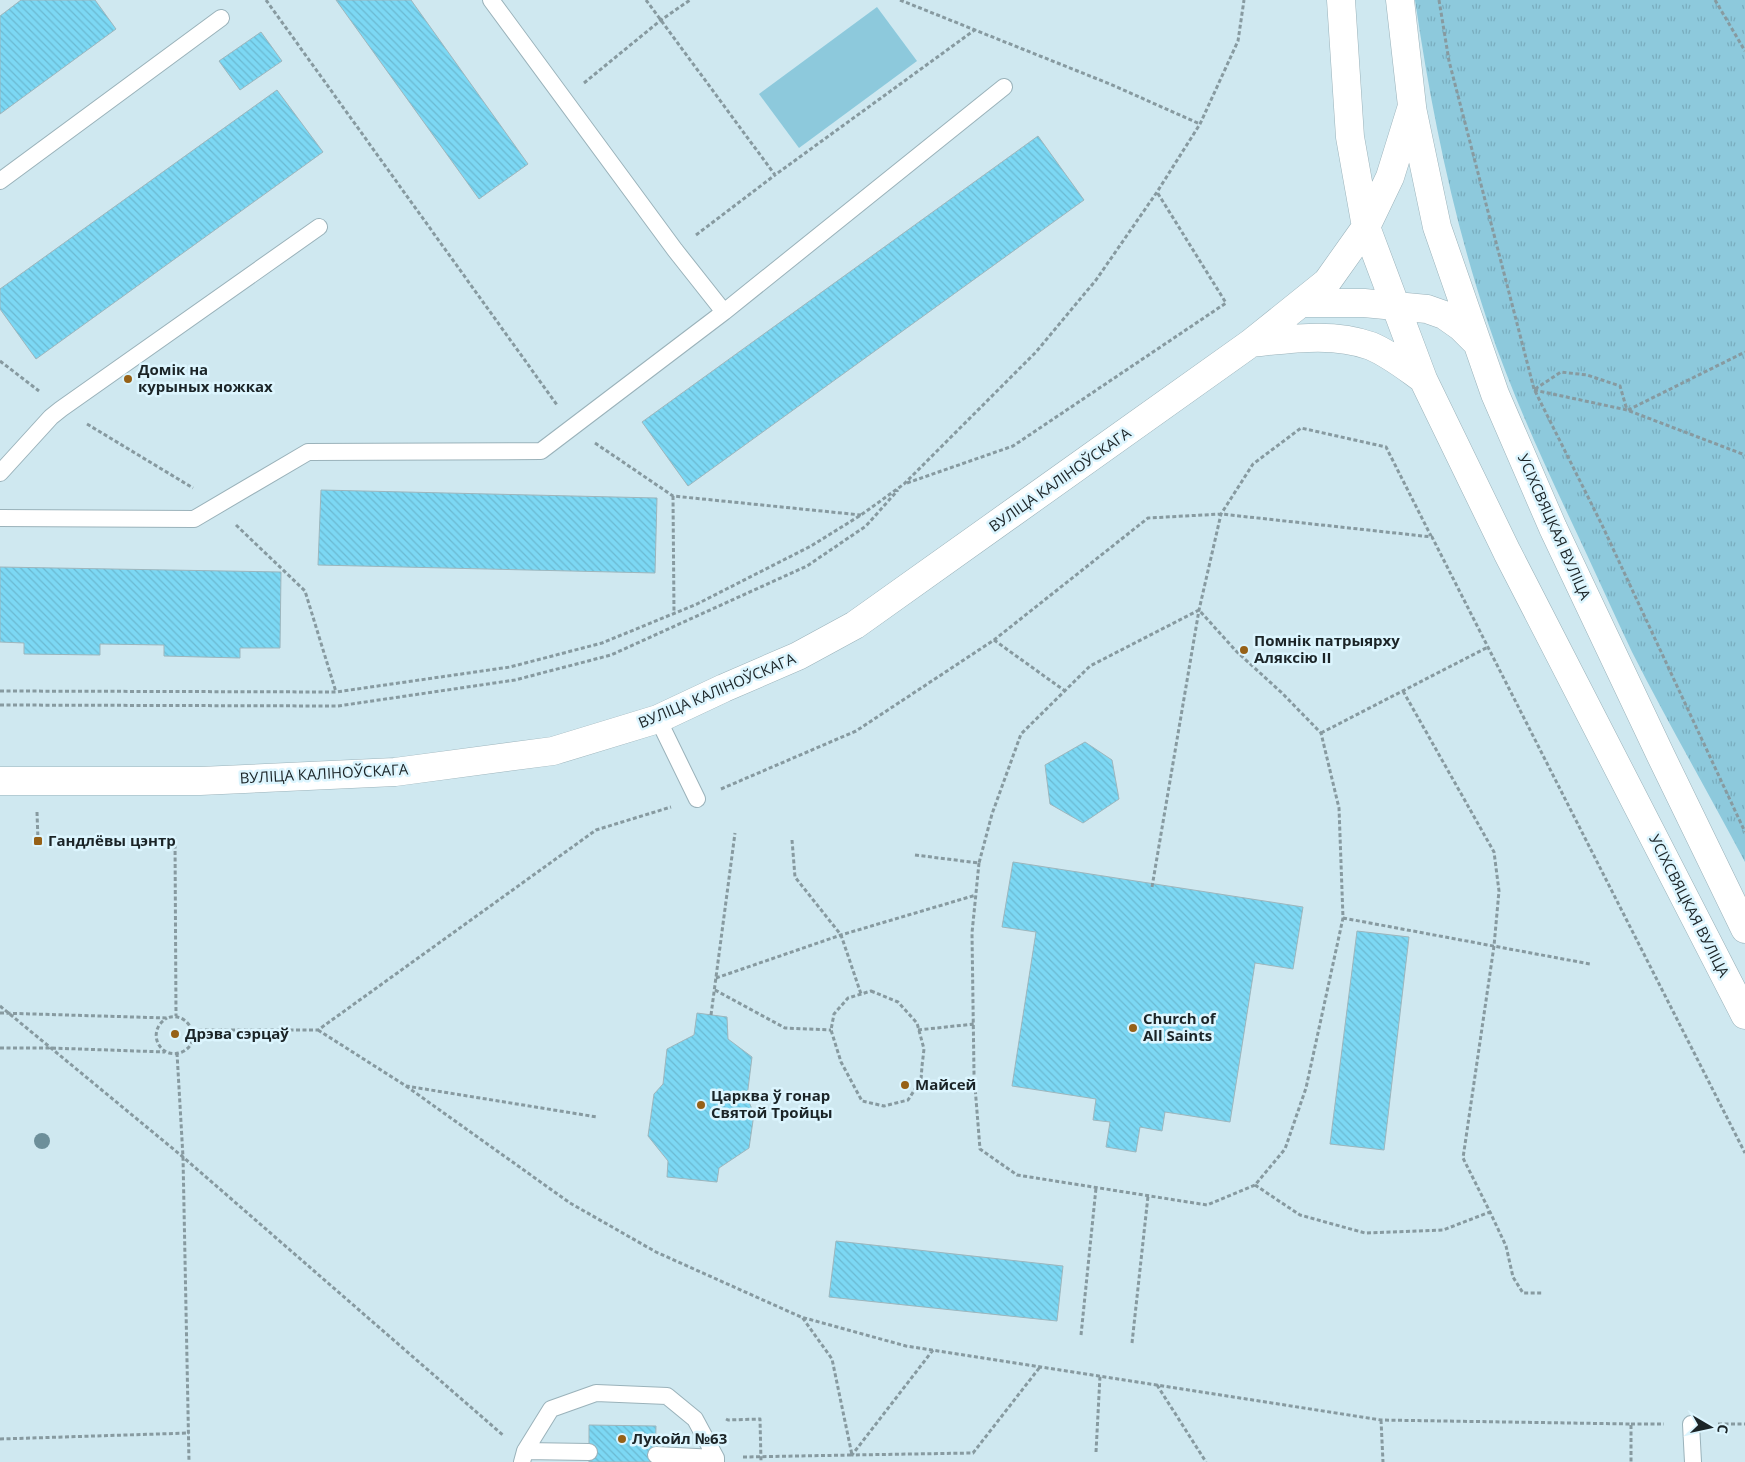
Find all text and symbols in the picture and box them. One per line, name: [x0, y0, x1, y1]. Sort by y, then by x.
place label: Домік на курыных ножках: [138, 359, 273, 396]
marker: Домік на курыных ножках: [122, 373, 134, 385]
street label: ВУЛІЦА КАЛІНОЎСКАГА: [985, 422, 1135, 536]
street label: УСІХСВЯЦКАЯ ВУЛІЦА: [1514, 451, 1596, 603]
place label: Помнік патрыярху Аляксію II: [1254, 630, 1400, 667]
marker: Помнік патрыярху Аляксію II: [1238, 644, 1250, 656]
street label: ВУЛІЦА КАЛІНОЎСКАГА: [635, 648, 799, 732]
street label: ВУЛІЦА КАЛІНОЎСКАГА: [239, 759, 409, 787]
place label: Гандлёвы цэнтр: [48, 830, 176, 850]
street label: УСІХСВЯЦКАЯ ВУЛІЦА: [1645, 831, 1735, 981]
marker: Гандлёвы цэнтр: [32, 835, 44, 847]
place label: Church of All Saints: [1143, 1008, 1217, 1045]
marker: Church of All Saints: [1127, 1022, 1139, 1034]
place label: Дрэва сэрцаў: [185, 1023, 289, 1043]
marker: Дрэва сэрцаў: [169, 1028, 181, 1040]
place label: Майсей: [915, 1074, 976, 1094]
marker: Майсей: [899, 1079, 911, 1091]
place label: Царква ў гонар Святой Тройцы: [711, 1085, 833, 1122]
marker: Царква ў гонар Святой Тройцы: [695, 1099, 707, 1111]
north arrow: [1685, 1402, 1735, 1452]
text: С: [1713, 1423, 1733, 1435]
place label: Лукойл №63: [632, 1428, 727, 1448]
marker: Лукойл №63: [616, 1433, 628, 1445]

